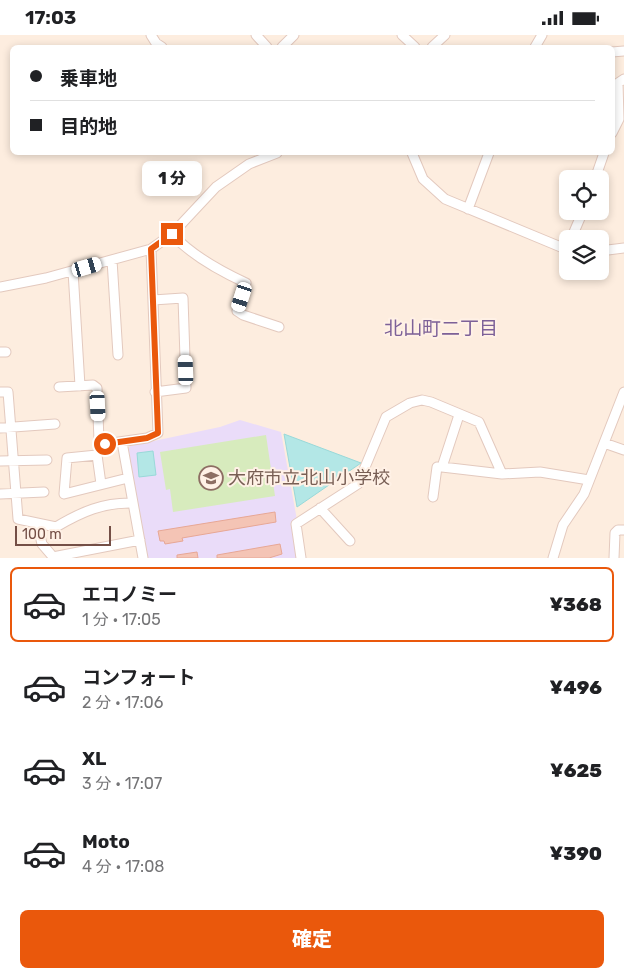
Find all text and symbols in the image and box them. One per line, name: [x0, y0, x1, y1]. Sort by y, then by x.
text: 17:03: [25, 6, 76, 29]
text: 乗車地: [60, 67, 117, 90]
text: 目的地: [60, 115, 117, 138]
callout: 1 分: [142, 161, 202, 197]
text: 1 分: [158, 169, 186, 188]
map controls: [559, 170, 609, 280]
button: locate: [559, 170, 609, 220]
route end: [161, 223, 183, 245]
button: layers: [559, 230, 609, 280]
car: [70, 256, 103, 278]
car: [230, 280, 253, 314]
district label: 北山町二丁目: [384, 317, 498, 340]
car: [177, 355, 194, 385]
car: [89, 391, 106, 421]
route start: [94, 433, 116, 455]
school or university icon: 大府市立北山小学校: [198, 465, 224, 491]
place label: 大府市立北山小学校: [228, 467, 390, 489]
scale bar: [15, 523, 111, 546]
text: 100 m: [22, 526, 62, 543]
icon: car: [22, 582, 67, 627]
text: エコノミー: [82, 583, 177, 606]
text: ¥368: [549, 593, 602, 616]
text: 1 分 · 17:05: [82, 610, 161, 629]
icon: car: [22, 665, 67, 710]
text: コンフォート: [82, 666, 195, 689]
text: ¥496: [550, 676, 602, 699]
text: 2 分 · 17:06: [82, 693, 163, 712]
text: XL: [82, 747, 106, 770]
icon: car: [22, 748, 67, 793]
text: ¥625: [550, 759, 602, 782]
text: 3 分 · 17:07: [82, 774, 162, 793]
text: Moto: [82, 830, 130, 853]
icon: car: [22, 831, 67, 876]
text: ¥390: [549, 842, 602, 865]
text: 4 分 · 17:08: [82, 857, 164, 876]
button: 確定: [20, 910, 604, 968]

